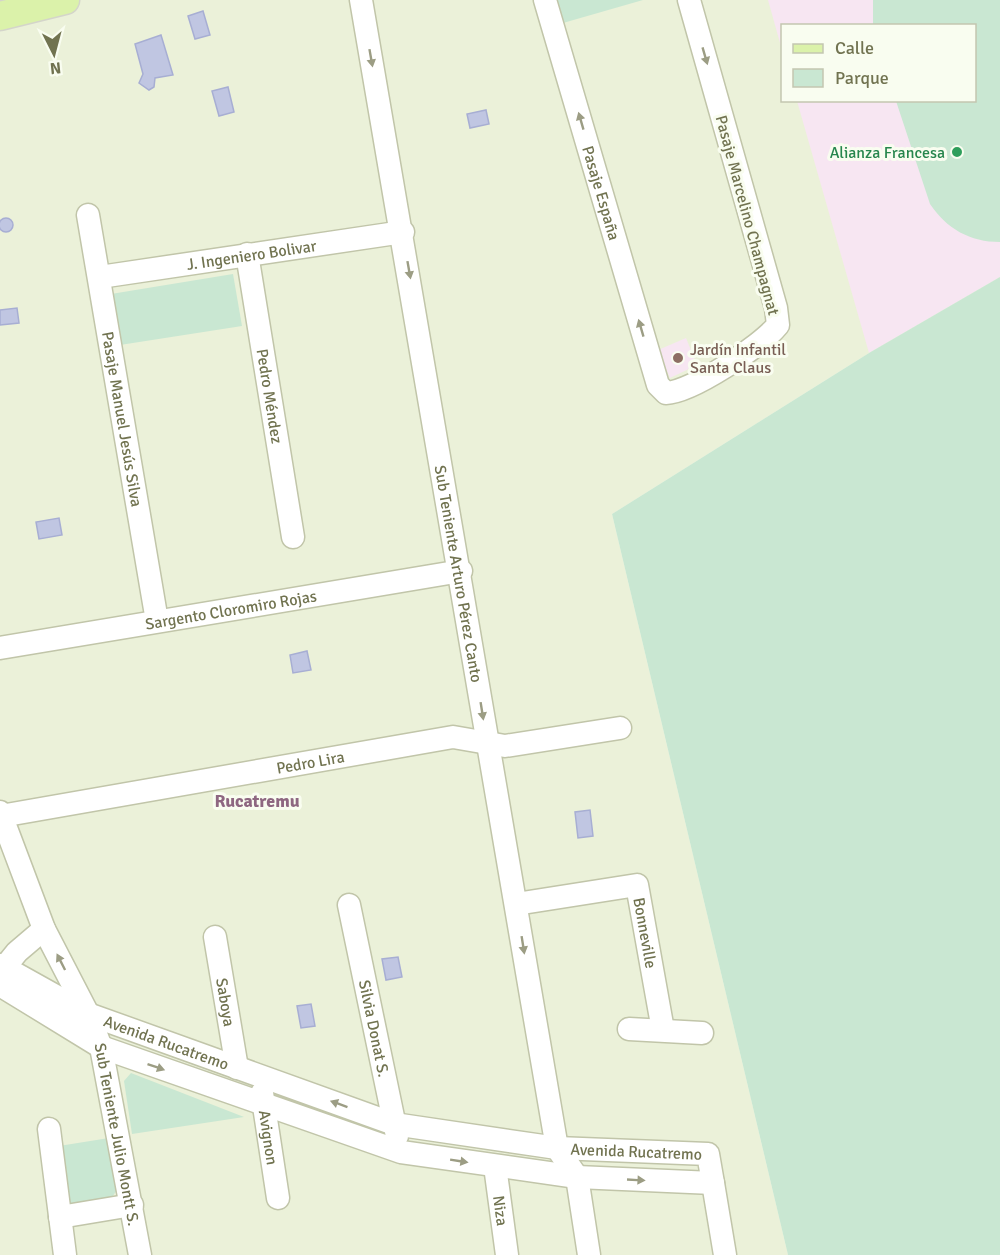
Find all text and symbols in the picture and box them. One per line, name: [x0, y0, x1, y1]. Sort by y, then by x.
north arrow: [24, 24, 84, 84]
legend: [781, 24, 976, 102]
text: Calle: [835, 37, 874, 59]
one-way arrow: [701, 47, 710, 65]
one-way arrow: [367, 48, 376, 67]
text: N: [49, 57, 62, 78]
text: Parque: [835, 67, 889, 89]
one-way arrow: [576, 112, 585, 130]
street label: Pasaje Marcelino Champagnat: [711, 113, 783, 318]
place label: Alianza Francesa: [830, 143, 945, 163]
street label: Pasaje España: [577, 144, 624, 243]
marker: Alianza Francesa: [950, 145, 964, 159]
street label: J. Ingeniero Bolivar: [185, 236, 318, 275]
one-way arrow: [405, 261, 414, 280]
one-way arrow: [636, 319, 646, 338]
street label: Pasaje Manuel Jesús Silva: [97, 330, 146, 508]
place label: Jardín Infantil Santa Claus: [690, 340, 786, 378]
street label: Pedro Méndez: [252, 347, 287, 445]
marker: Jardín Infantil Santa Claus: [671, 351, 685, 365]
street label: Sub Teniente Arturo Pérez Canto: [430, 464, 486, 684]
street label: Sargento Cloromiro Rojas: [144, 586, 318, 635]
one-way arrow: [477, 702, 486, 721]
street label: Pedro Lira: [275, 747, 346, 779]
district label: Rucatremu: [214, 790, 300, 812]
street label: Bonneville: [628, 896, 661, 970]
one-way arrow: [518, 935, 527, 954]
one-way arrow: [56, 953, 66, 970]
street label: Saboya: [211, 976, 239, 1028]
street label: Silvia Donat S.: [354, 978, 393, 1079]
street label: Avenida Rucatremo: [101, 1011, 231, 1075]
street label: Sub Teniente Julio Montt S.: [89, 1041, 143, 1228]
one-way arrow: [147, 1062, 165, 1072]
one-way arrow: [330, 1099, 348, 1109]
street label: Avignon: [254, 1109, 282, 1166]
street label: Avenida Rucatremo: [570, 1140, 702, 1165]
one-way arrow: [449, 1156, 468, 1165]
one-way arrow: [626, 1175, 645, 1184]
street label: Niza: [488, 1194, 512, 1227]

